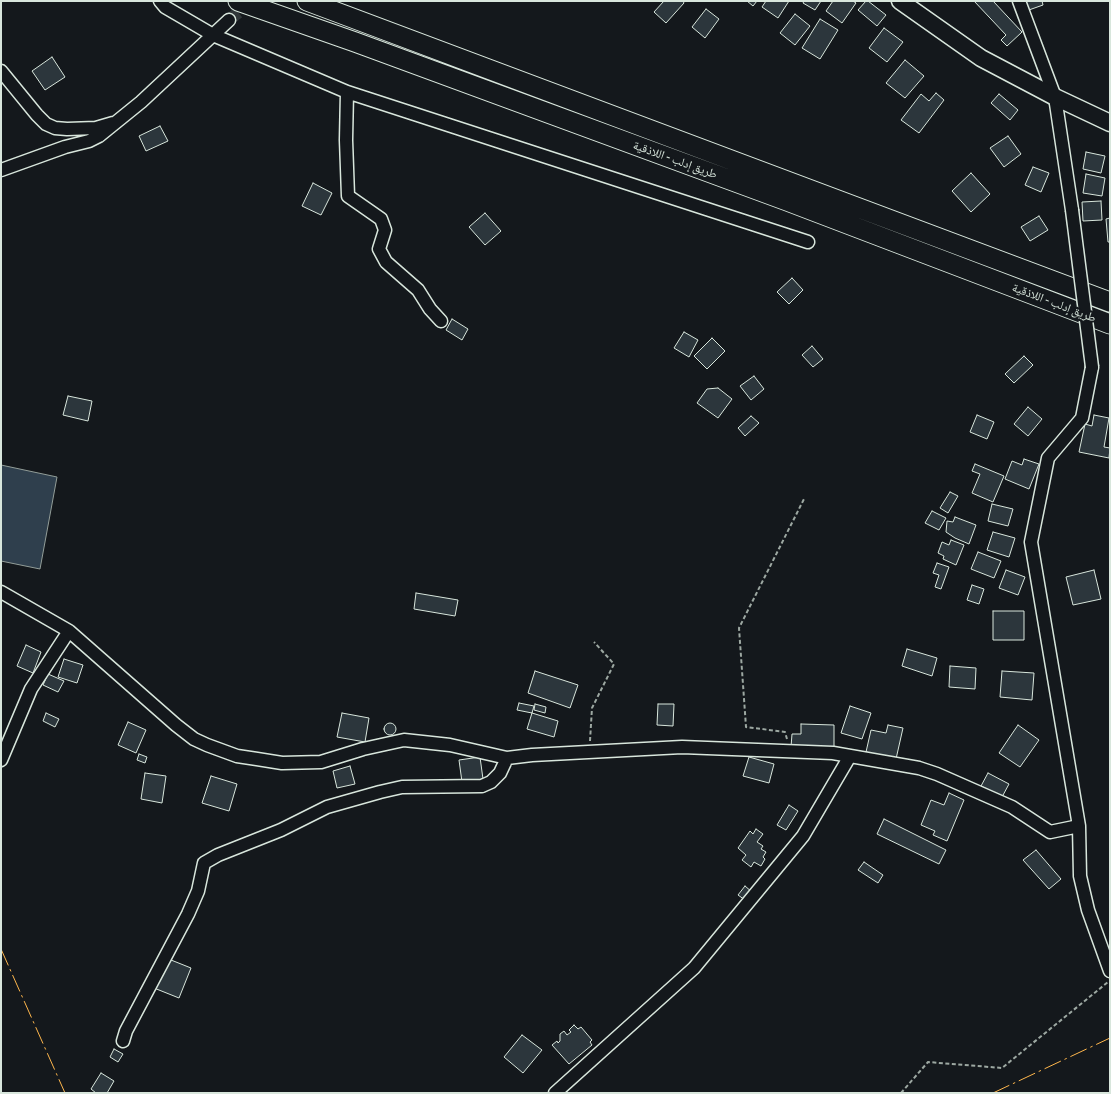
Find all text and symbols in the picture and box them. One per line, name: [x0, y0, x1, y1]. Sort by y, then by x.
street label: طريق إدلب - اللاذقية: [631, 138, 719, 182]
street label: طريق إدلب - اللاذقية: [1010, 280, 1098, 326]

